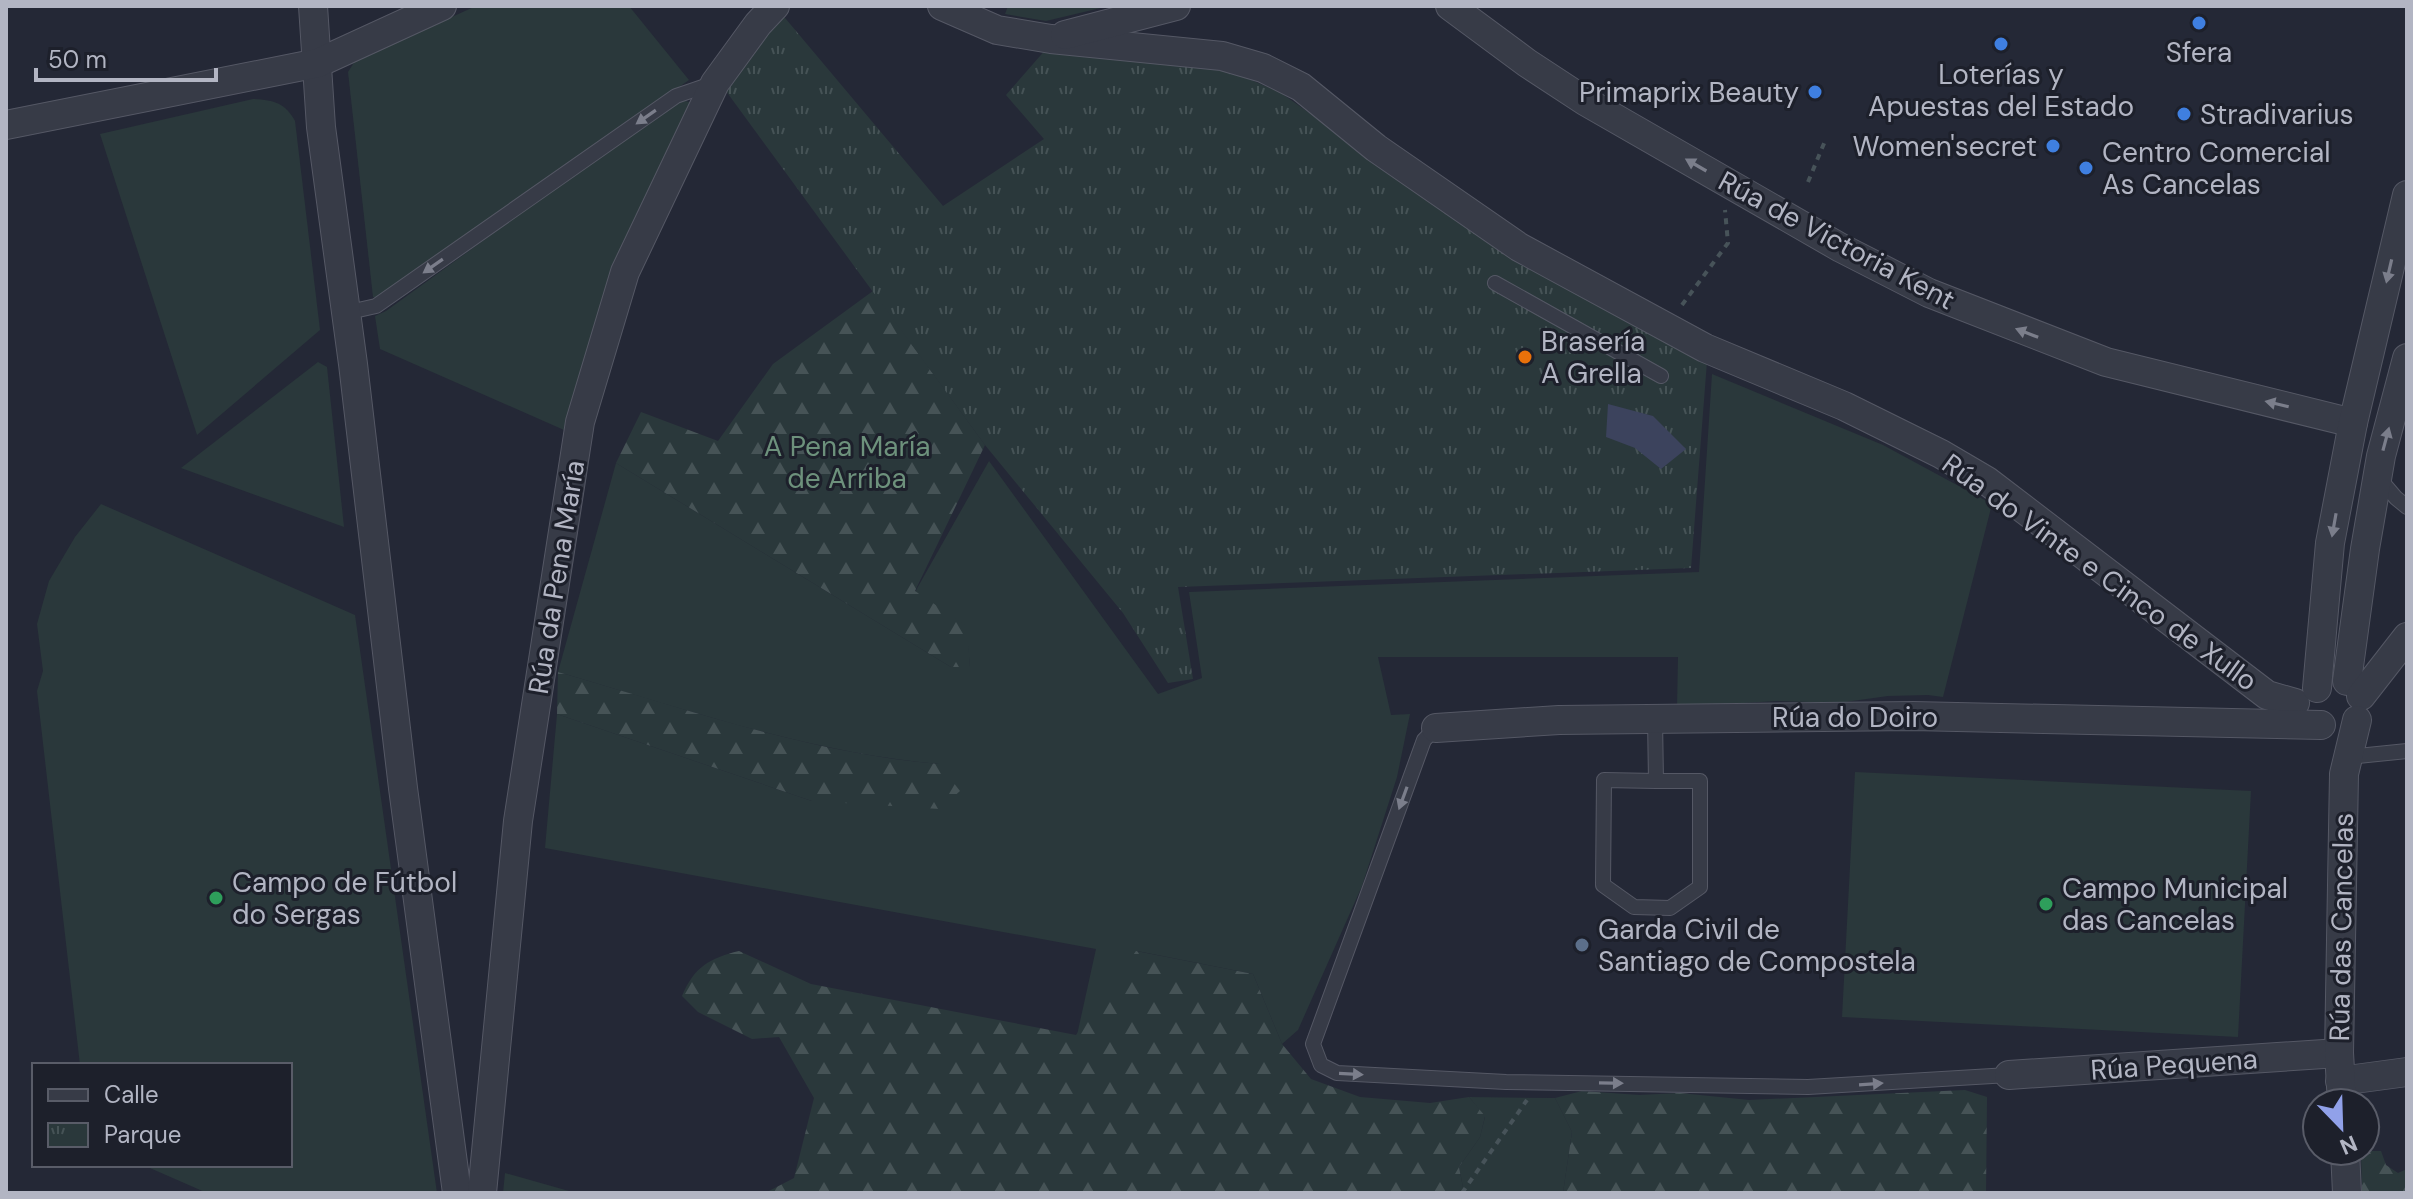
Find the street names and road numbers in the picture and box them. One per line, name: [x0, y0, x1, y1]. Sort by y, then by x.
street label: Rúa de Victoria Kent: [1712, 162, 1961, 318]
street label: Rúa do Vinte e Cinco de Xullo: [1935, 445, 2265, 699]
street label: Rúa da Pena María: [520, 457, 593, 697]
street label: Rúa do Doiro: [1772, 699, 1938, 736]
street label: Rúa das Cancelas: [2321, 812, 2362, 1042]
street label: Rúa Pequena: [2089, 1040, 2259, 1089]

